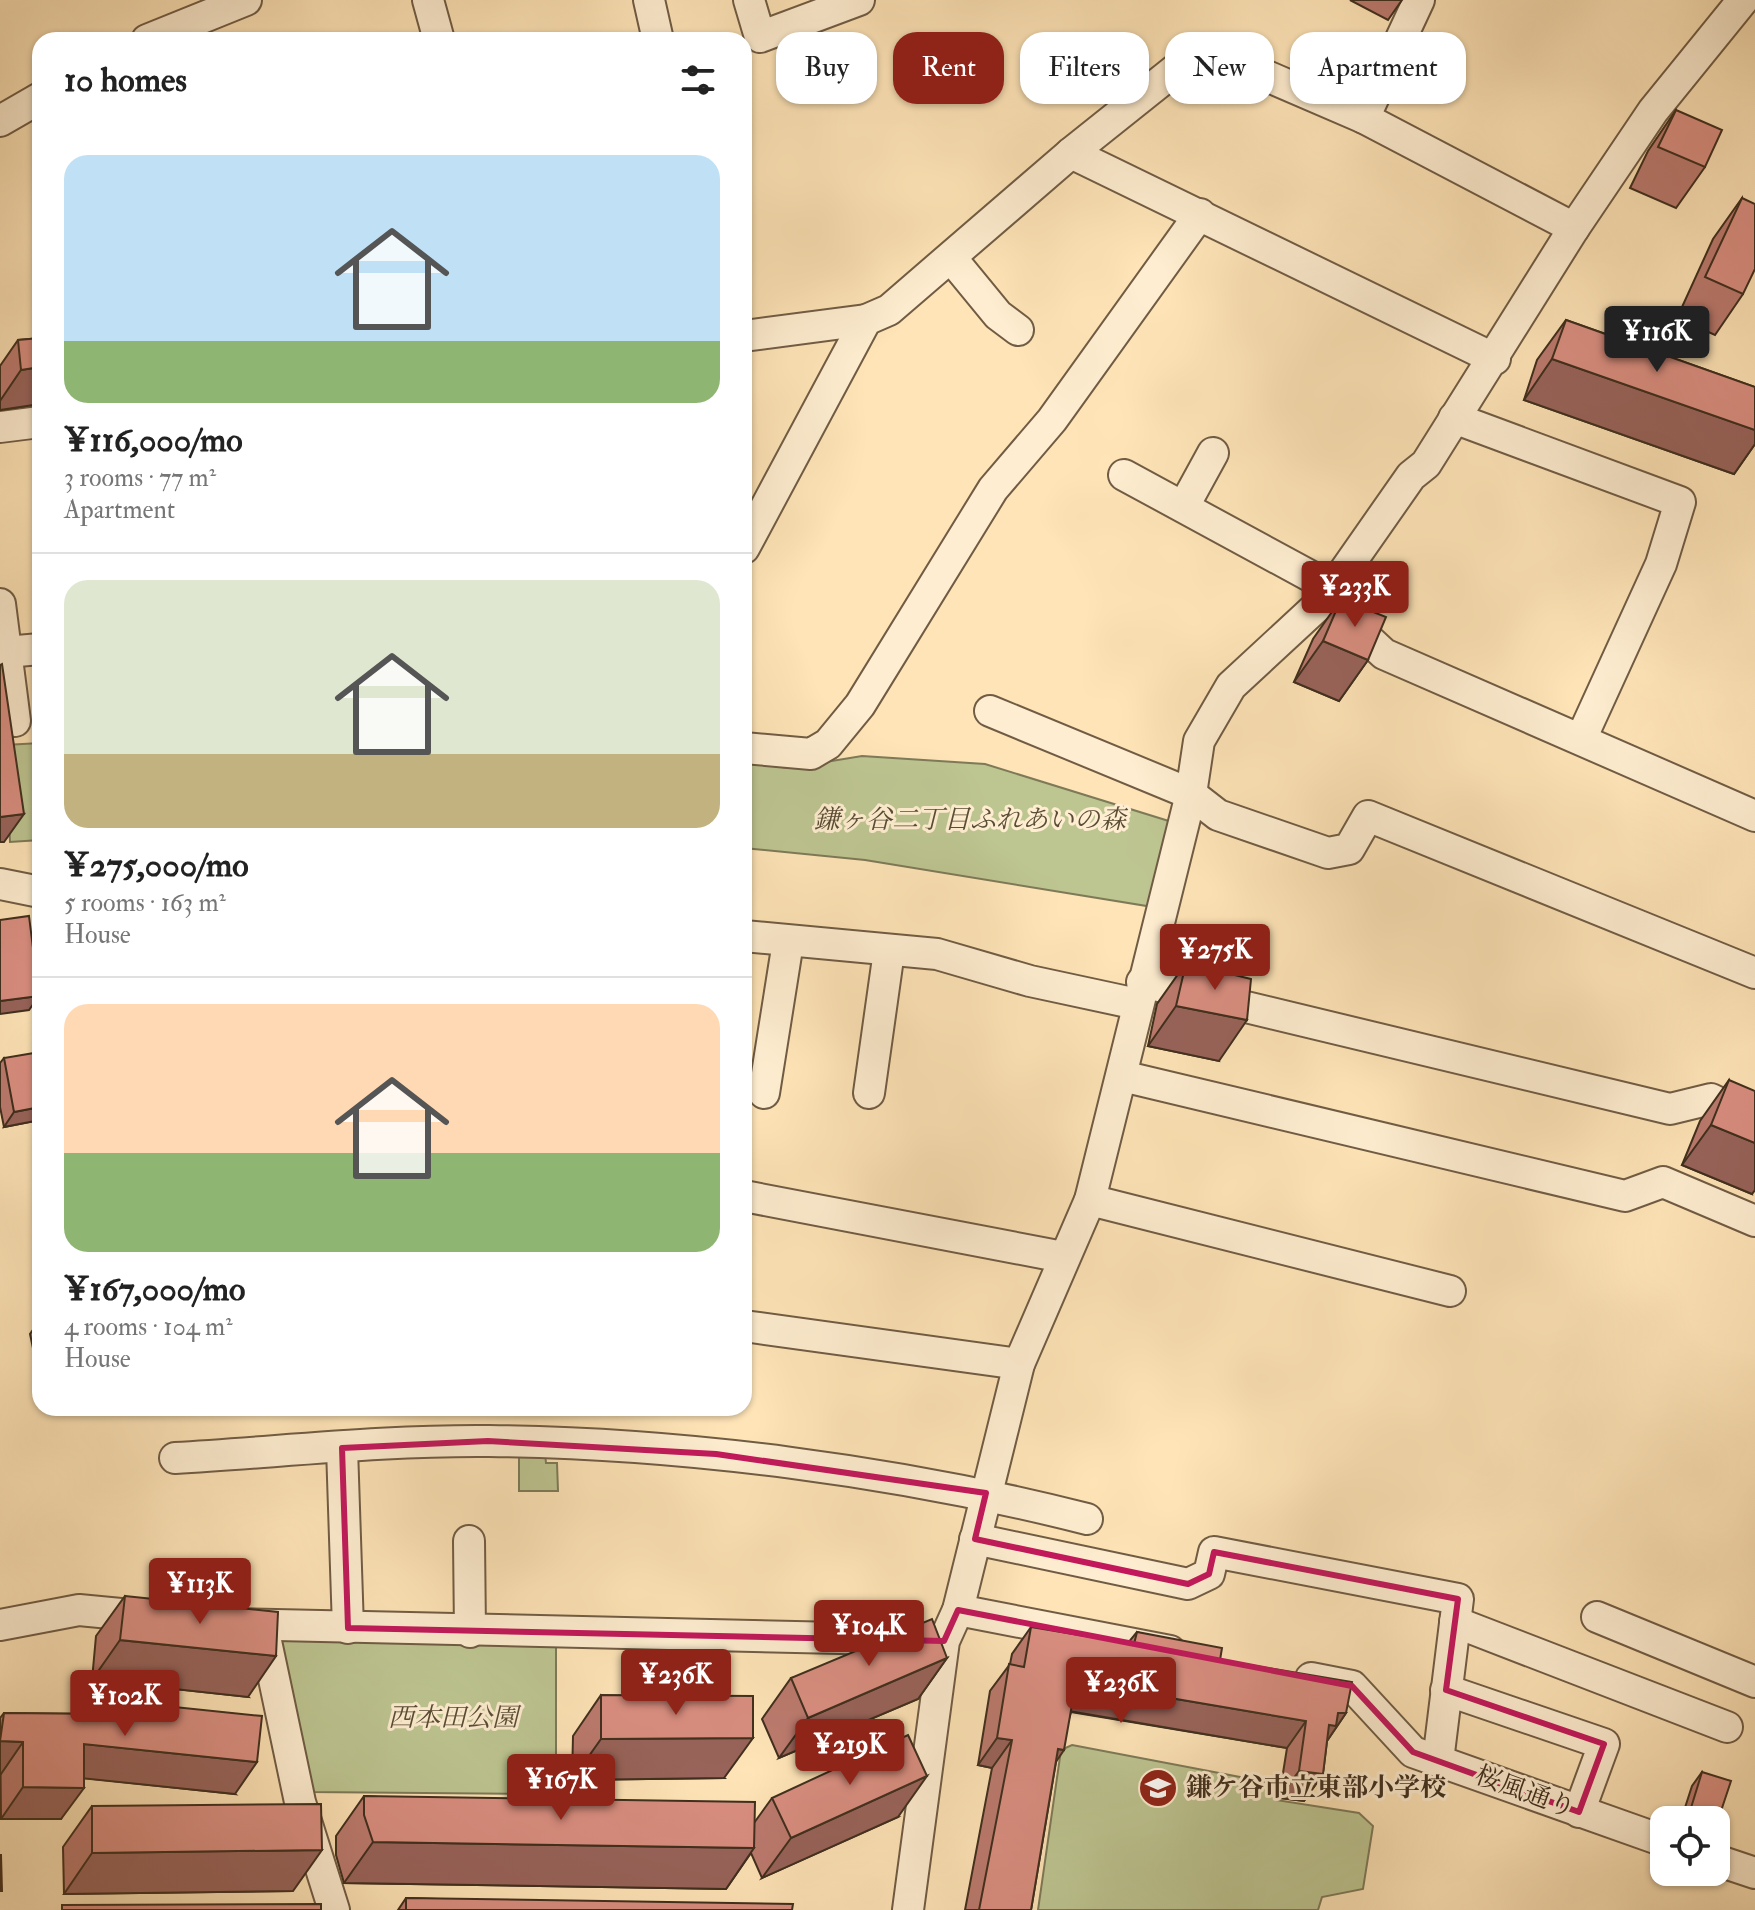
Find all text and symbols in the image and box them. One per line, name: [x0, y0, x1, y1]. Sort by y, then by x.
chip: Buy: [776, 32, 877, 104]
chip: Rent: [893, 32, 1004, 104]
chip: Filters: [1020, 32, 1149, 104]
chip: New: [1165, 32, 1274, 104]
chip: Apartment: [1290, 32, 1466, 104]
icon: filters: [676, 58, 720, 102]
text: 10 homes: [64, 59, 187, 102]
icon: home: [320, 207, 464, 351]
pin: ¥116K: [1601, 306, 1713, 374]
text: ¥116K: [1622, 316, 1692, 348]
text: ¥116,000/mo: [64, 419, 243, 462]
text: 3 rooms · 77 m²: [64, 462, 216, 494]
text: Apartment: [64, 494, 175, 526]
pin: ¥233K: [1299, 561, 1411, 629]
text: ¥233K: [1320, 571, 1390, 603]
icon: home: [320, 632, 464, 776]
park label: 鎌ヶ谷二丁目ふれあいの森: [814, 804, 1129, 836]
text: ¥275,000/mo: [64, 844, 249, 887]
text: 5 rooms · 163 m²: [64, 887, 226, 919]
text: House: [64, 919, 131, 951]
pin: ¥275K: [1159, 924, 1271, 992]
text: ¥275K: [1178, 934, 1252, 966]
icon: home: [320, 1056, 464, 1200]
text: ¥167,000/mo: [64, 1268, 245, 1311]
text: 4 rooms · 104 m²: [64, 1311, 233, 1343]
text: House: [64, 1343, 131, 1375]
pin: ¥113K: [144, 1558, 256, 1626]
text: ¥113K: [167, 1568, 233, 1600]
pin: ¥104K: [813, 1600, 925, 1668]
text: ¥104K: [832, 1610, 906, 1642]
pin: ¥236K: [620, 1649, 732, 1717]
pin: ¥236K: [1065, 1657, 1177, 1725]
text: ¥236K: [639, 1659, 713, 1691]
text: ¥236K: [1084, 1667, 1158, 1699]
pin: ¥102K: [69, 1670, 181, 1738]
text: ¥102K: [88, 1680, 162, 1712]
park label: 西本田公園: [388, 1702, 522, 1734]
pin: ¥219K: [794, 1719, 906, 1787]
text: ¥219K: [813, 1729, 887, 1761]
pin: ¥167K: [505, 1754, 617, 1822]
street label: 桜風通り: [1471, 1759, 1579, 1825]
text: ¥167K: [525, 1764, 597, 1796]
school or university icon: 鎌ケ谷市立東部小学校: [1137, 1767, 1179, 1809]
place label: 鎌ケ谷市立東部小学校: [1186, 1772, 1446, 1804]
map controls: [1650, 1806, 1730, 1886]
button: locate: [1650, 1806, 1730, 1886]

